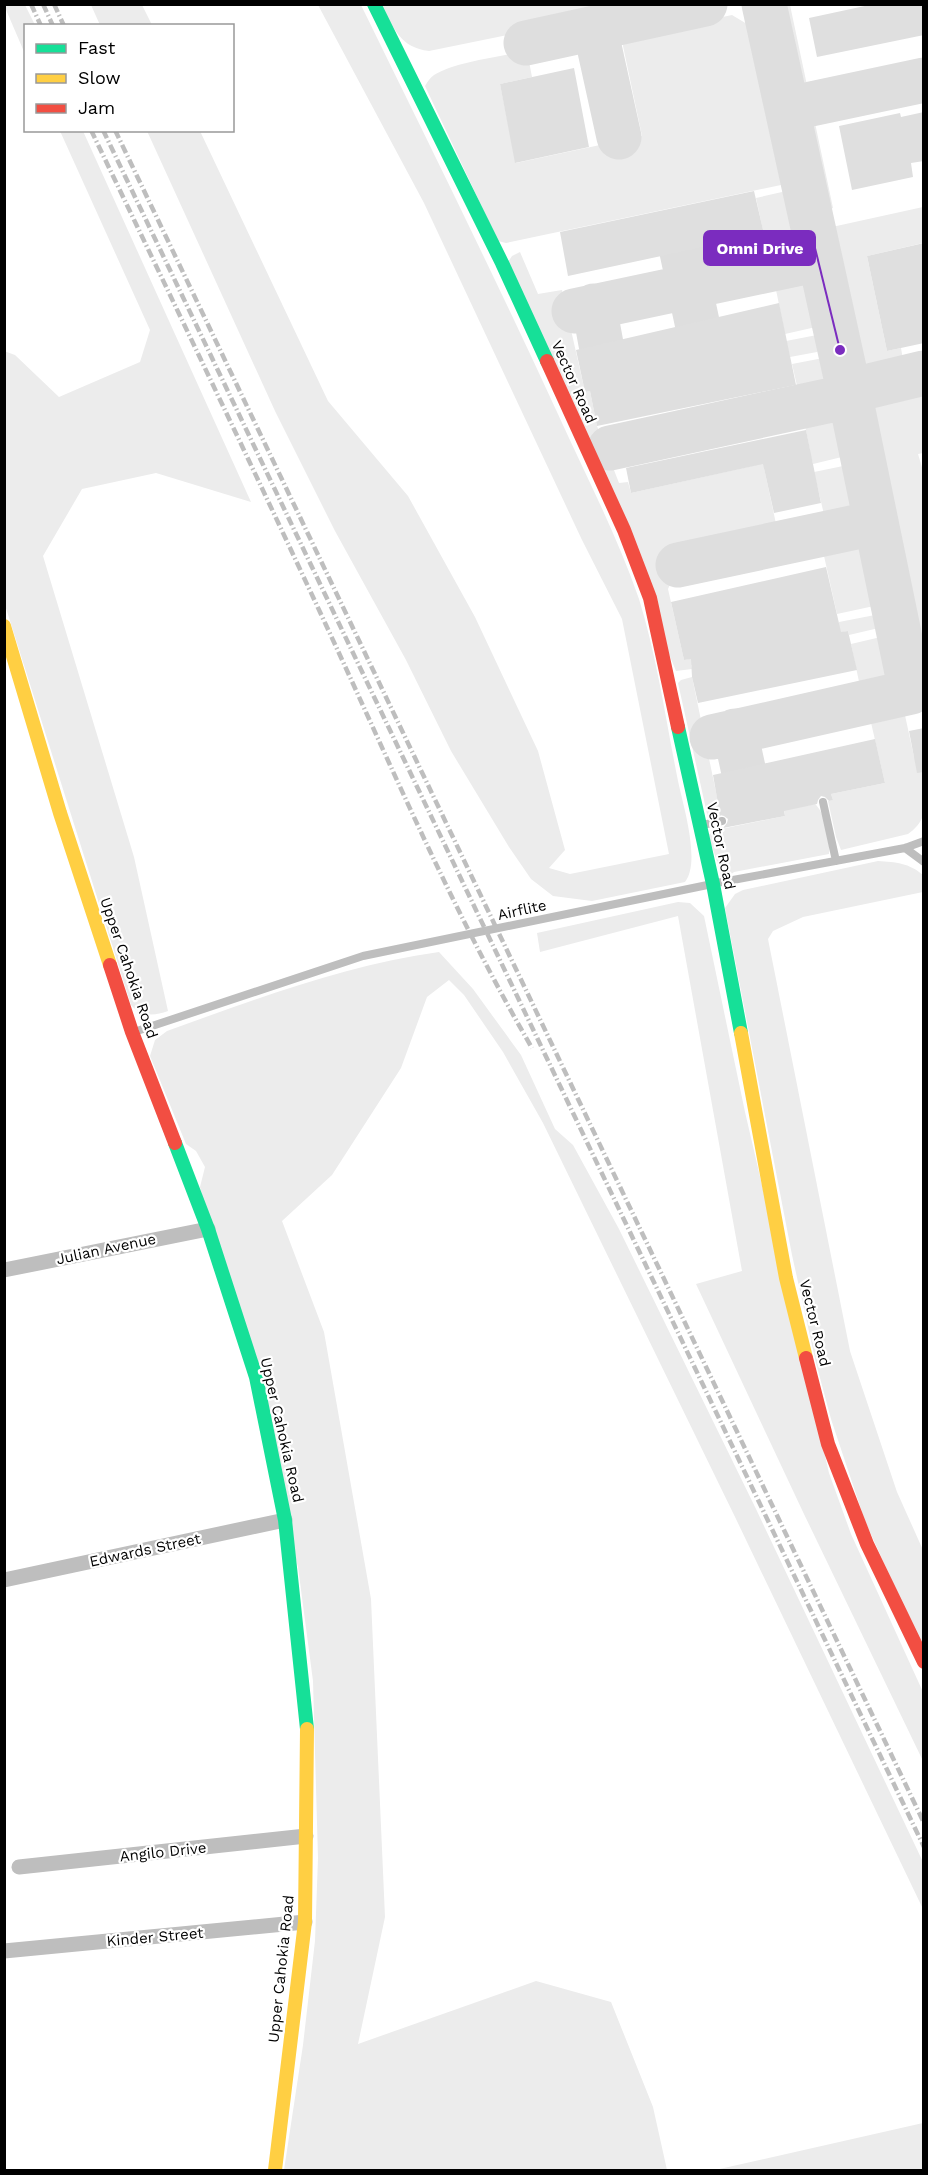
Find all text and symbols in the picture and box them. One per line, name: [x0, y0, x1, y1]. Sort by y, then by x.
legend: [24, 24, 234, 132]
text: Fast: [78, 37, 116, 58]
text: Slow: [78, 67, 121, 88]
text: Jam: [78, 97, 115, 118]
callout: Omni Drive: [704, 231, 815, 265]
text: Omni Drive: [716, 239, 804, 258]
street label: Vector Road: [548, 338, 600, 426]
street label: Vector Road: [703, 801, 739, 891]
street label: Upper Cahokia Road: [96, 895, 162, 1041]
street label: Airflite: [496, 896, 548, 924]
street label: Julian Avenue: [54, 1230, 158, 1268]
street label: Vector Road: [796, 1278, 834, 1368]
street label: Upper Cahokia Road: [257, 1356, 307, 1504]
street label: Edwards Street: [88, 1529, 203, 1571]
street label: Angilo Drive: [119, 1838, 207, 1866]
street label: Upper Cahokia Road: [264, 1894, 298, 2044]
street label: Kinder Street: [106, 1924, 205, 1950]

